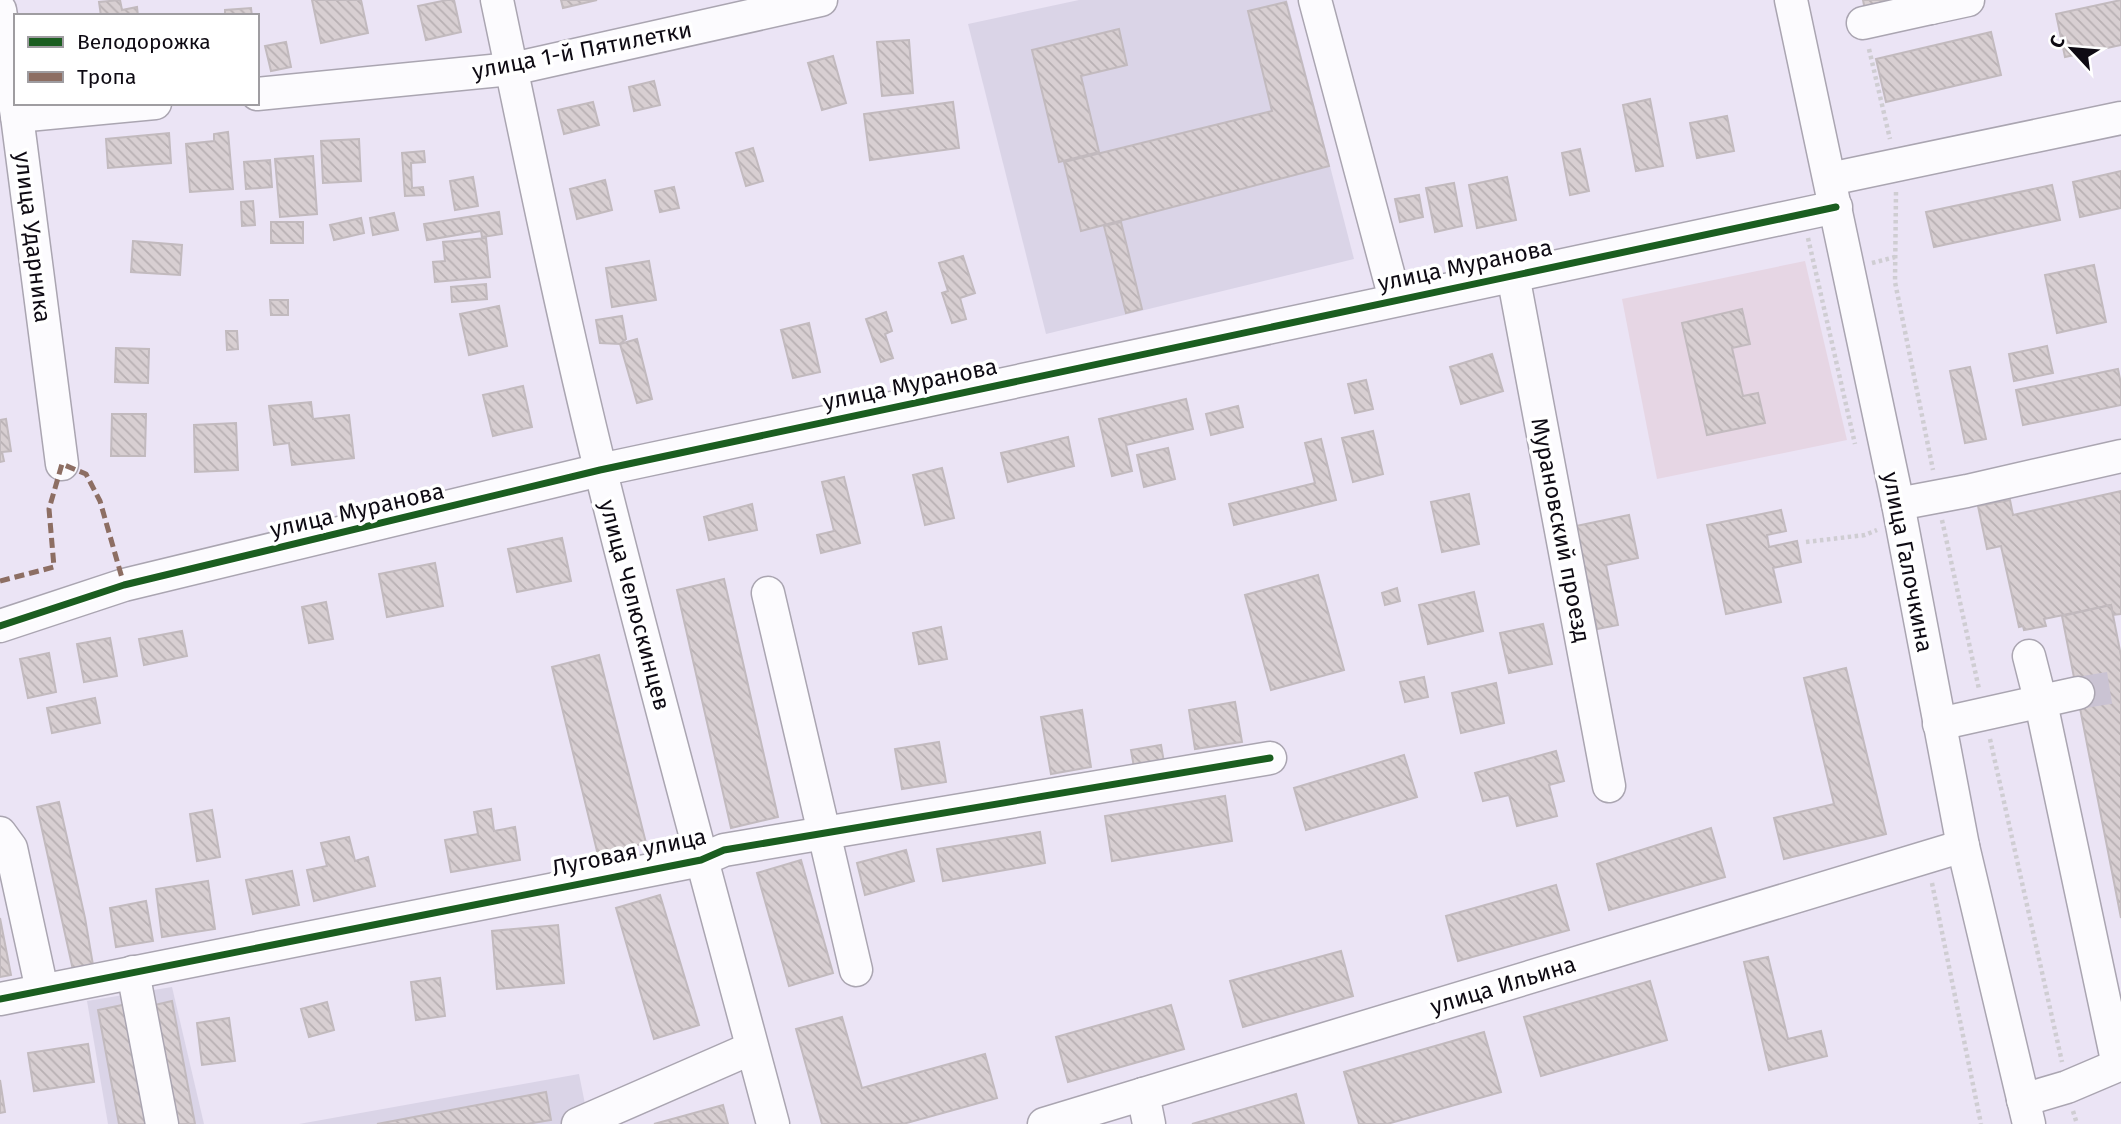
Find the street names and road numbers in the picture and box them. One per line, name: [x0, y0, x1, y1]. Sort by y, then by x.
street label: улица 1-й Пятилетки: [470, 15, 694, 85]
street label: улица Ударника: [9, 150, 57, 324]
street label: улица Муранова: [1375, 233, 1555, 297]
street label: улица Муранова: [820, 352, 1000, 416]
street label: Мурановский проезд: [1525, 415, 1597, 645]
street label: улица Галочкина: [1877, 469, 1939, 655]
street label: улица Муранова: [267, 476, 447, 544]
street label: улица Челюскинцев: [593, 497, 677, 713]
street label: Луговая улица: [549, 822, 709, 882]
street label: улица Ильина: [1427, 950, 1579, 1020]

